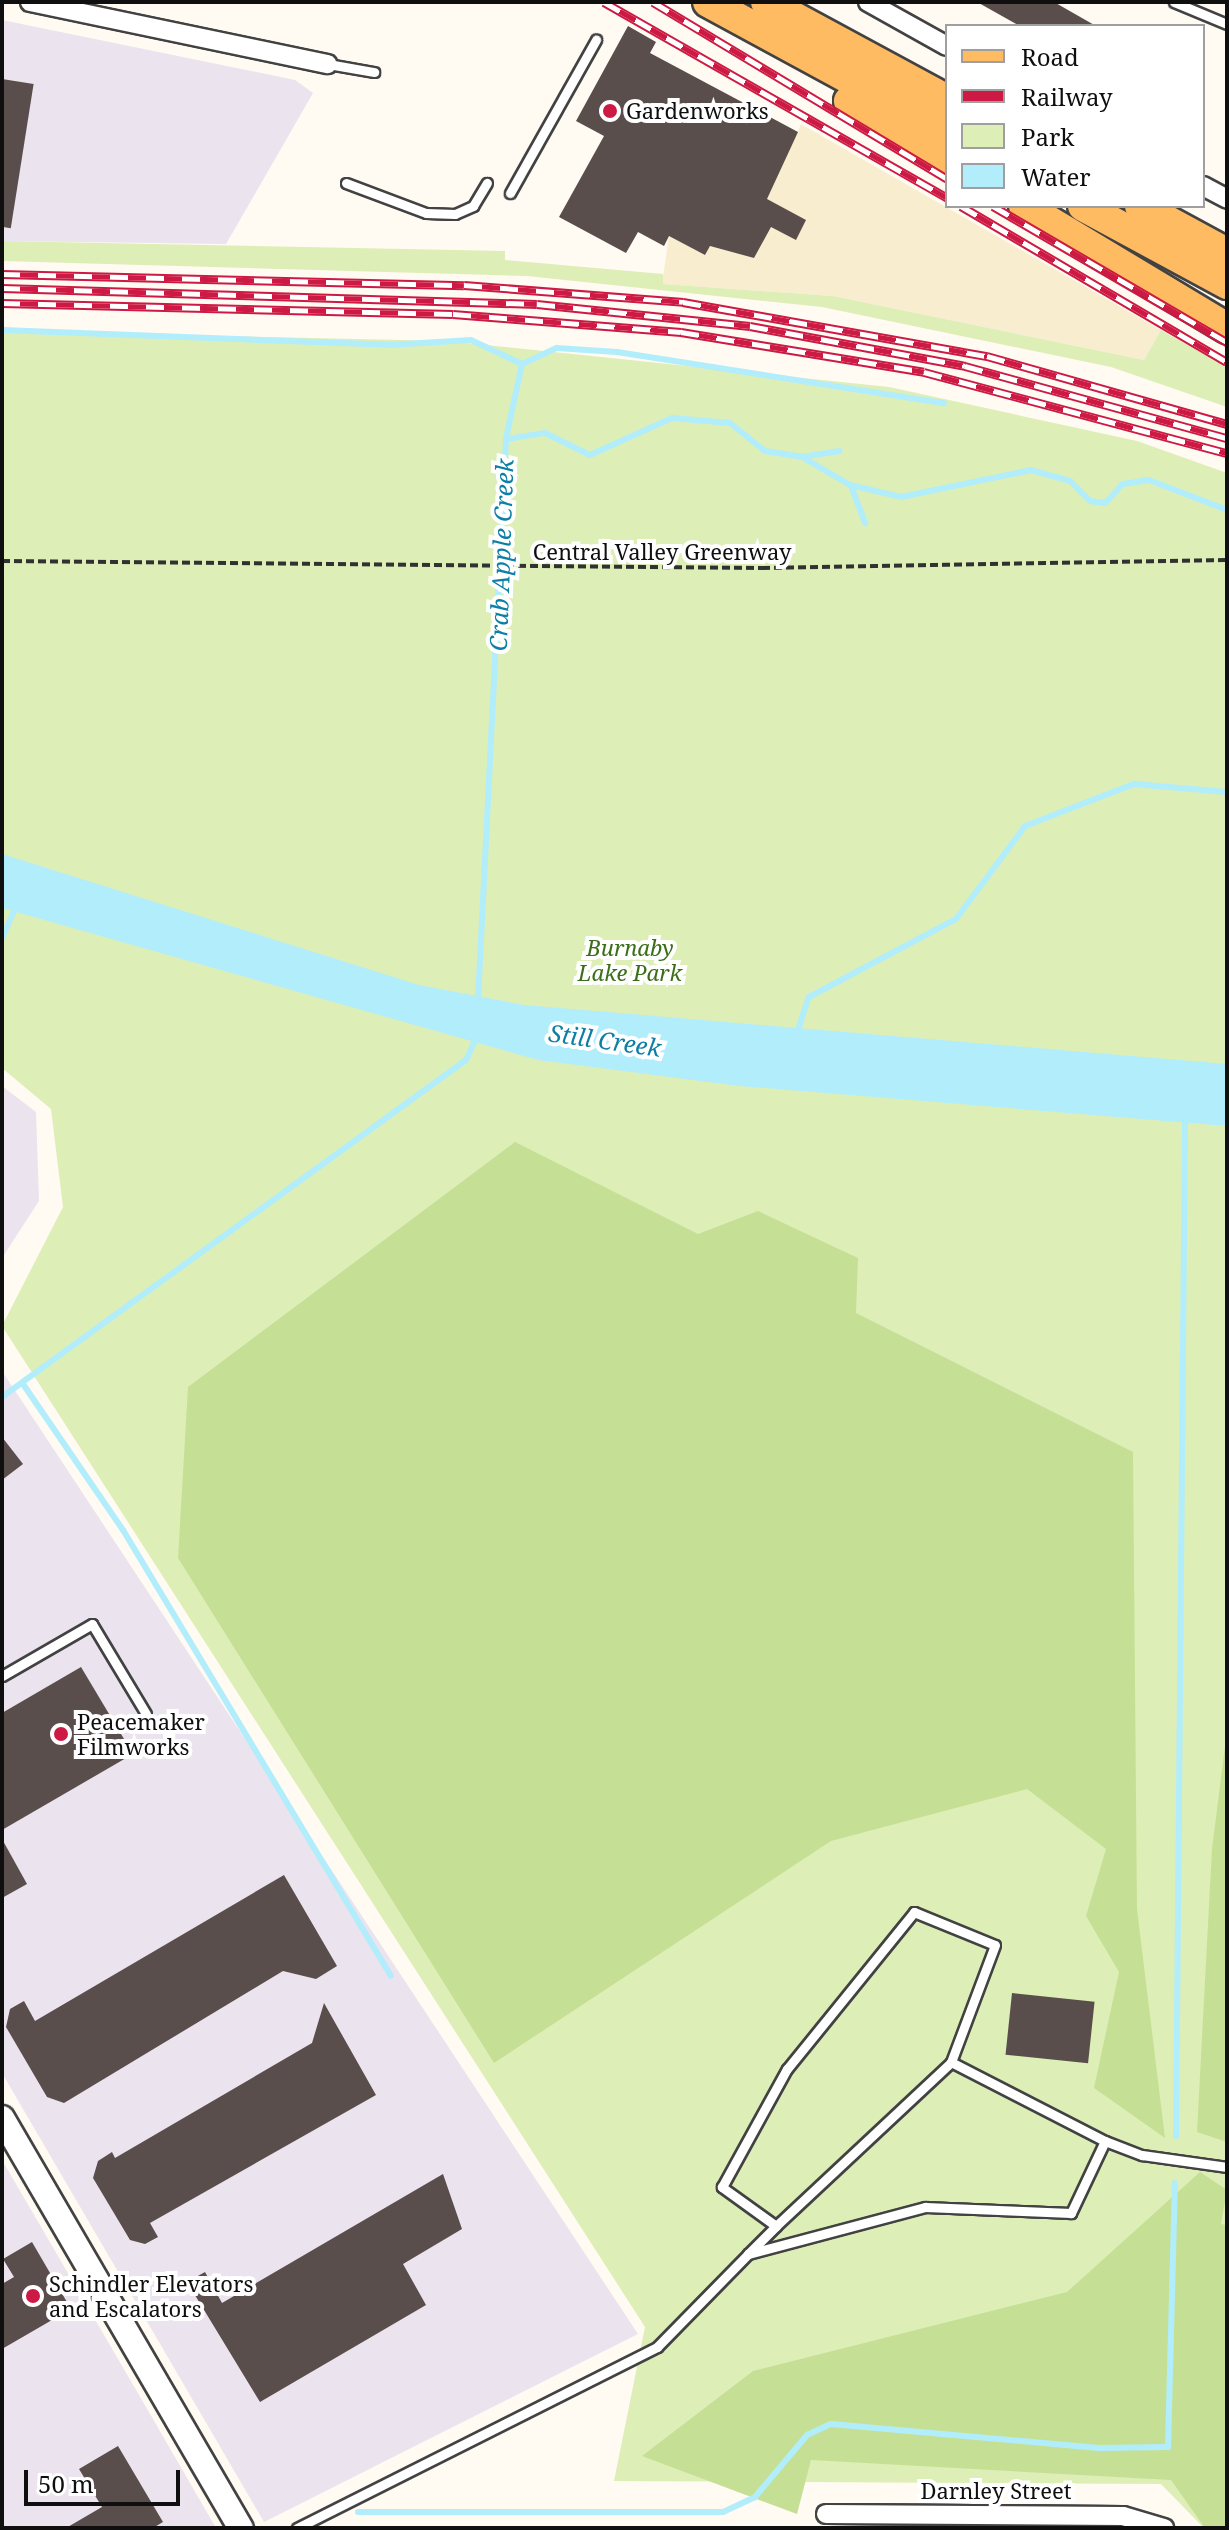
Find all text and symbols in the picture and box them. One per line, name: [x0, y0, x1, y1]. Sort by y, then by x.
legend: [945, 24, 1205, 208]
text: Road: [1021, 40, 1079, 73]
text: Railway: [1021, 80, 1113, 113]
place label: Gardenworks: [626, 98, 769, 124]
marker: Gardenworks: [601, 102, 619, 120]
text: Park: [1021, 120, 1074, 153]
text: Water: [1021, 160, 1091, 193]
water label: Crab Apple Creek: [483, 458, 519, 652]
street label: Central Valley Greenway: [533, 539, 791, 565]
park label: Burnaby Lake Park: [578, 934, 682, 986]
water label: Still Creek: [547, 1018, 663, 1062]
place label: Peacemaker Filmworks: [77, 1708, 205, 1760]
marker: Peacemaker Filmworks: [52, 1725, 70, 1743]
place label: Schindler Elevators and Escalators: [49, 2270, 253, 2322]
marker: Schindler Elevators and Escalators: [24, 2287, 42, 2305]
scale bar: [28, 2454, 184, 2504]
text: 50 m: [38, 2467, 94, 2500]
street label: Darnley Street: [920, 2478, 1072, 2504]

